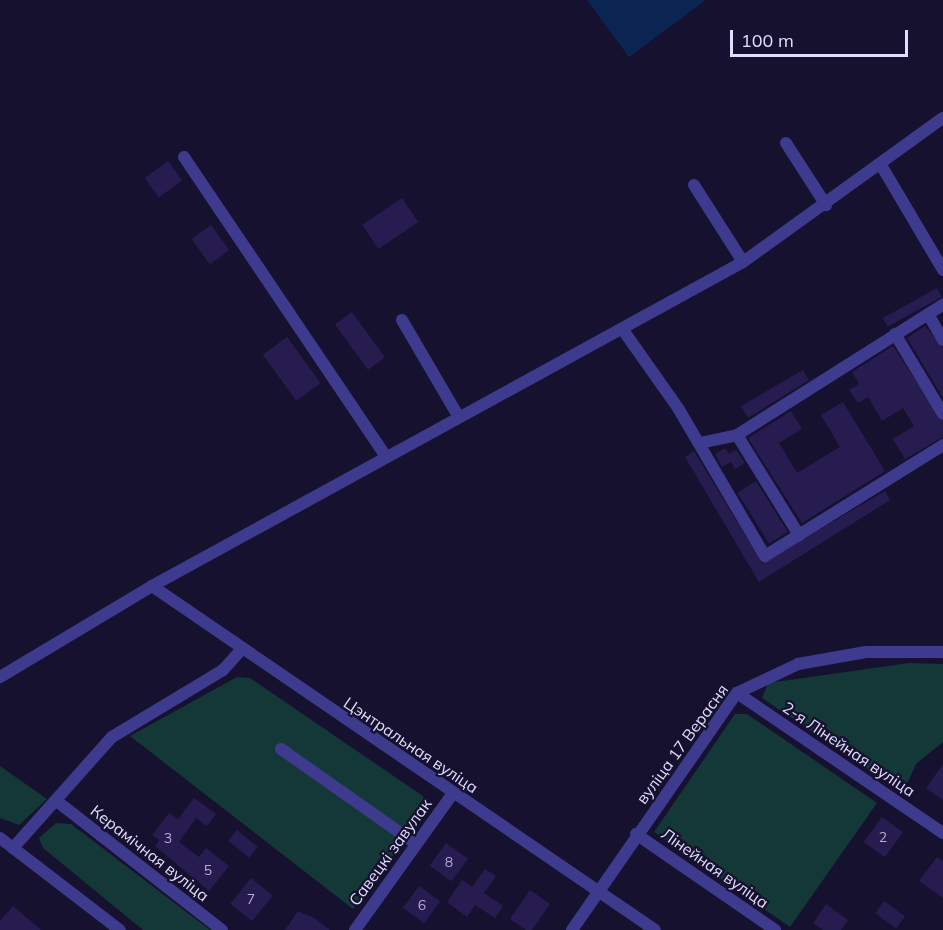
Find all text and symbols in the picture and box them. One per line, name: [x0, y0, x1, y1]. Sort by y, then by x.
scale bar: [733, 18, 912, 56]
text: 100 m: [741, 29, 794, 52]
street label: вуліца 17 Верасня: [632, 680, 732, 808]
street label: Цэнтральная вуліца: [340, 693, 482, 797]
street label: 2-я Лінейная вуліца: [779, 697, 919, 801]
street label: Савецкі завулак: [345, 795, 435, 909]
street label: Керамічная вуліца: [87, 801, 213, 905]
street label: Лінейная вуліца: [658, 824, 772, 912]
house number: 2: [879, 829, 887, 845]
house number: 3: [164, 830, 172, 846]
house number: 8: [445, 854, 453, 870]
house number: 5: [204, 862, 212, 878]
house number: 7: [247, 891, 255, 907]
house number: 6: [418, 897, 426, 913]

